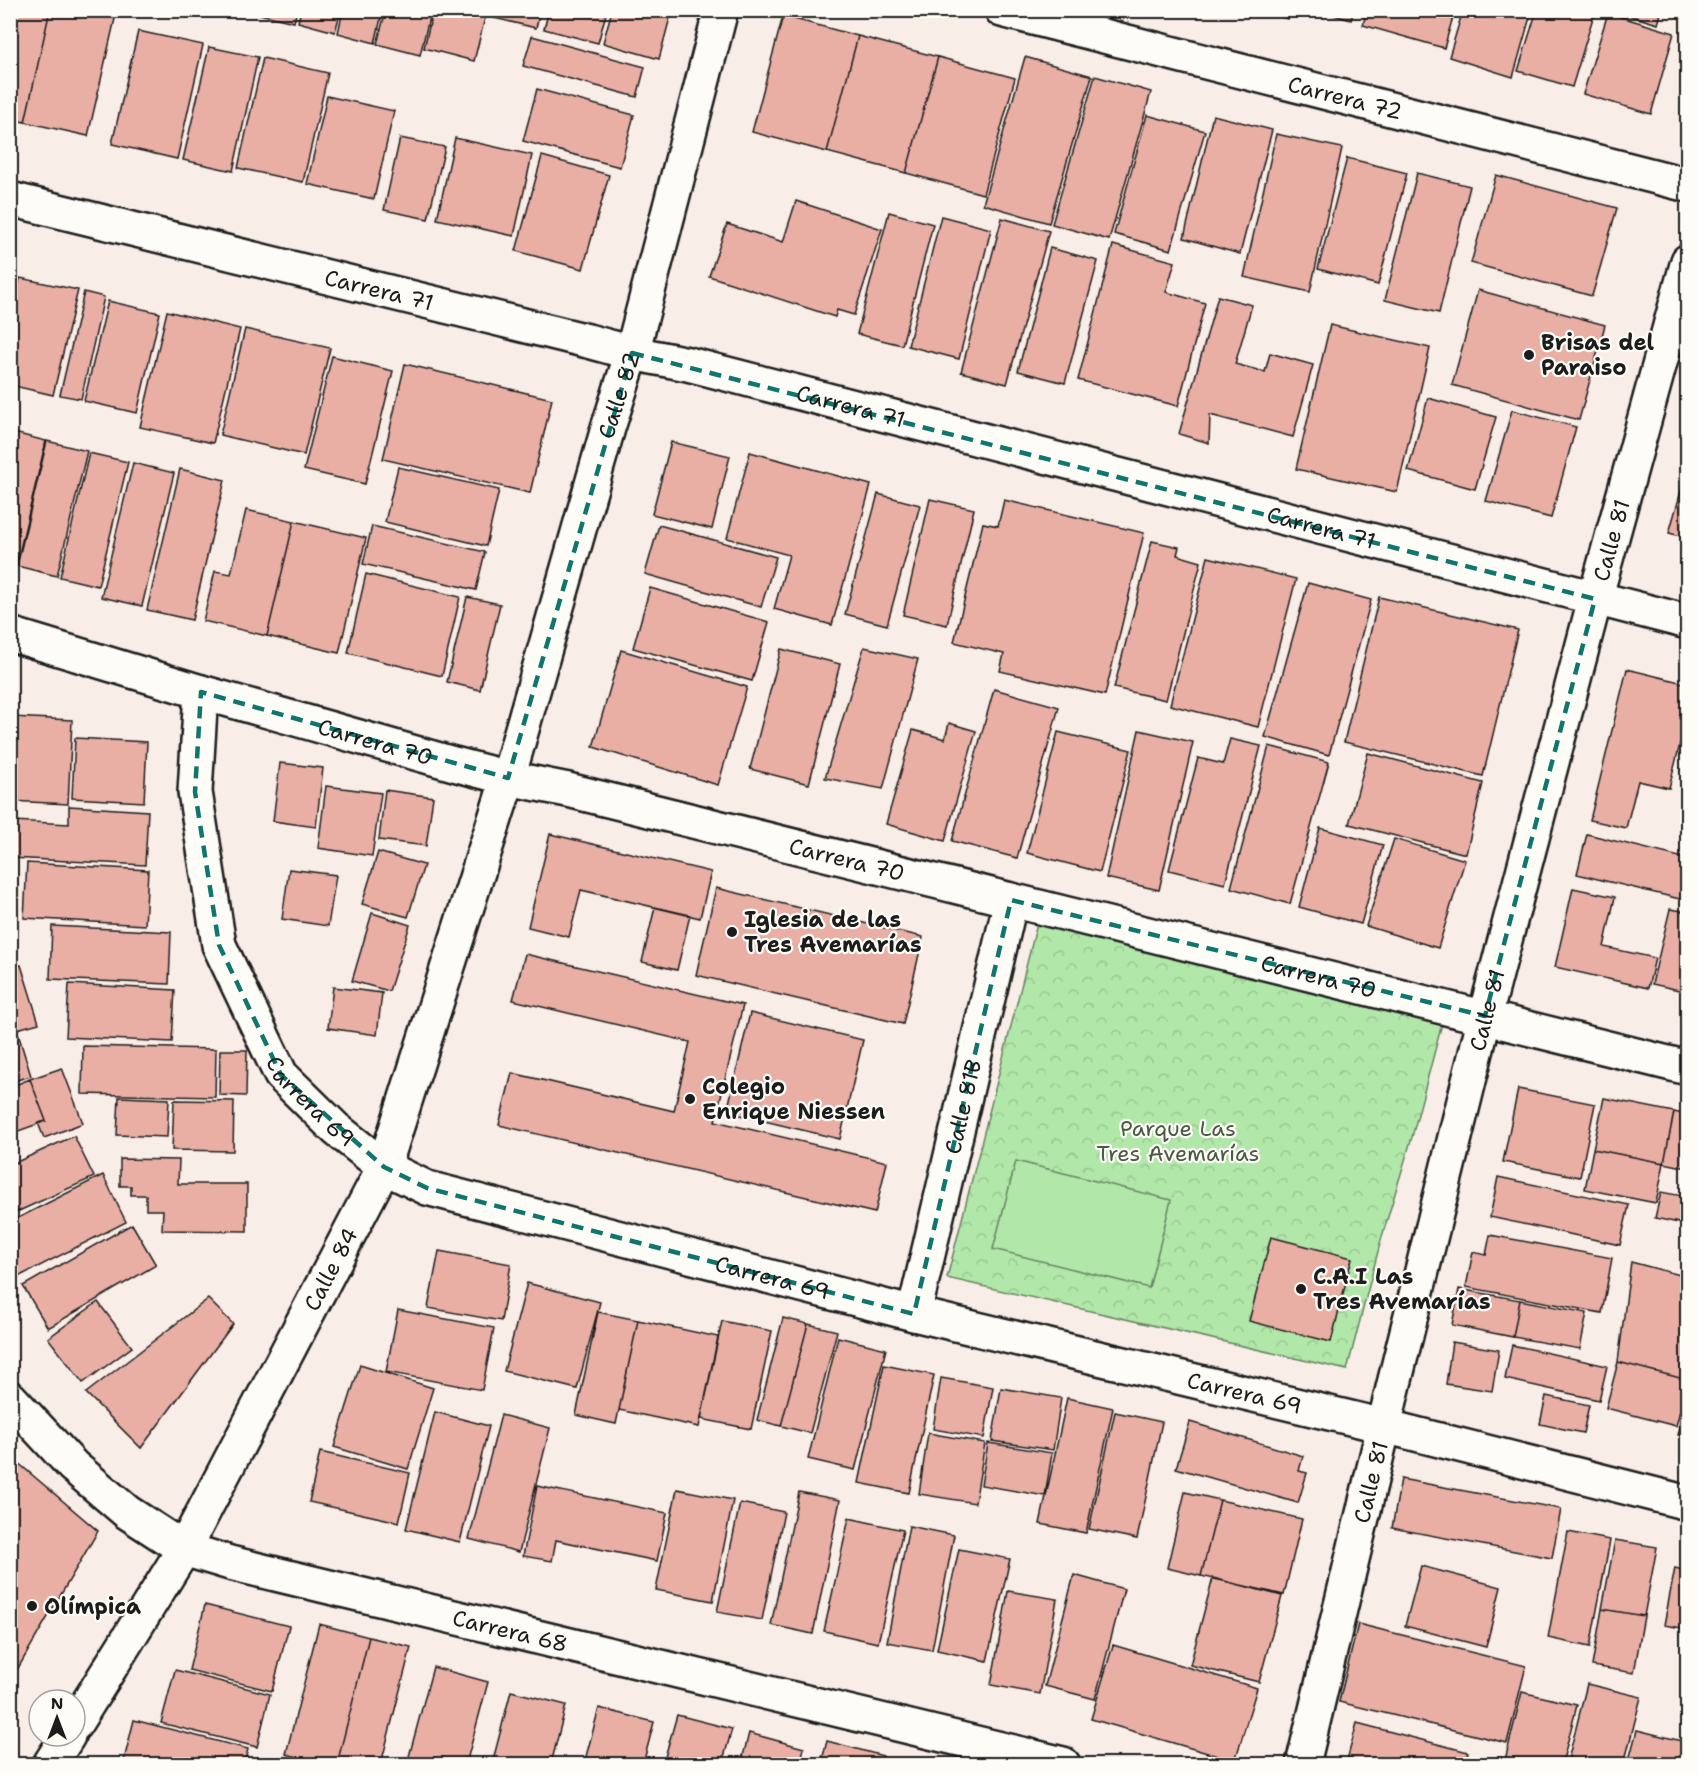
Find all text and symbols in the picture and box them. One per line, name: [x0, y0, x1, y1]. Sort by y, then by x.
street label: Carrera 72: [1285, 69, 1405, 126]
street label: Carrera 71: [322, 262, 436, 317]
place label: Brisas del Paraiso: [1541, 328, 1654, 382]
street label: Calle 82: [591, 348, 646, 442]
marker: Brisas del Paraiso: [1522, 348, 1536, 362]
street label: Carrera 71: [793, 378, 908, 434]
street label: Calle 81: [1586, 496, 1636, 584]
street label: Carrera 71: [1264, 499, 1379, 555]
street label: Carrera 70: [315, 712, 436, 772]
street label: Carrera 70: [786, 831, 908, 888]
place label: Iglesia de las Tres Avemarías: [744, 905, 922, 959]
marker: Iglesia de las Tres Avemarías: [725, 925, 739, 939]
street label: Carrera 70: [1258, 948, 1379, 1005]
street label: Calle 81: [1462, 966, 1511, 1054]
street label: Carrera 69: [260, 1051, 361, 1153]
street label: Calle 81B: [937, 1056, 988, 1157]
place label: Colegio Enrique Niessen: [702, 1072, 886, 1126]
marker: Colegio Enrique Niessen: [683, 1092, 697, 1106]
park label: Parque Las Tres Avemarías: [1097, 1114, 1259, 1168]
street label: Calle 84: [297, 1223, 364, 1316]
street label: Carrera 69: [712, 1249, 833, 1306]
place label: C.A.I Las Tres Avemarías: [1313, 1262, 1491, 1316]
marker: C.A.I Las Tres Avemarías: [1294, 1282, 1308, 1296]
street label: Carrera 69: [1184, 1365, 1305, 1420]
street label: Calle 81: [1347, 1438, 1394, 1526]
place label: Olímpica: [44, 1592, 141, 1621]
marker: Olímpica: [25, 1599, 39, 1613]
street label: Carrera 68: [450, 1603, 571, 1659]
north arrow: [27, 1688, 87, 1748]
text: N: [51, 1693, 63, 1714]

